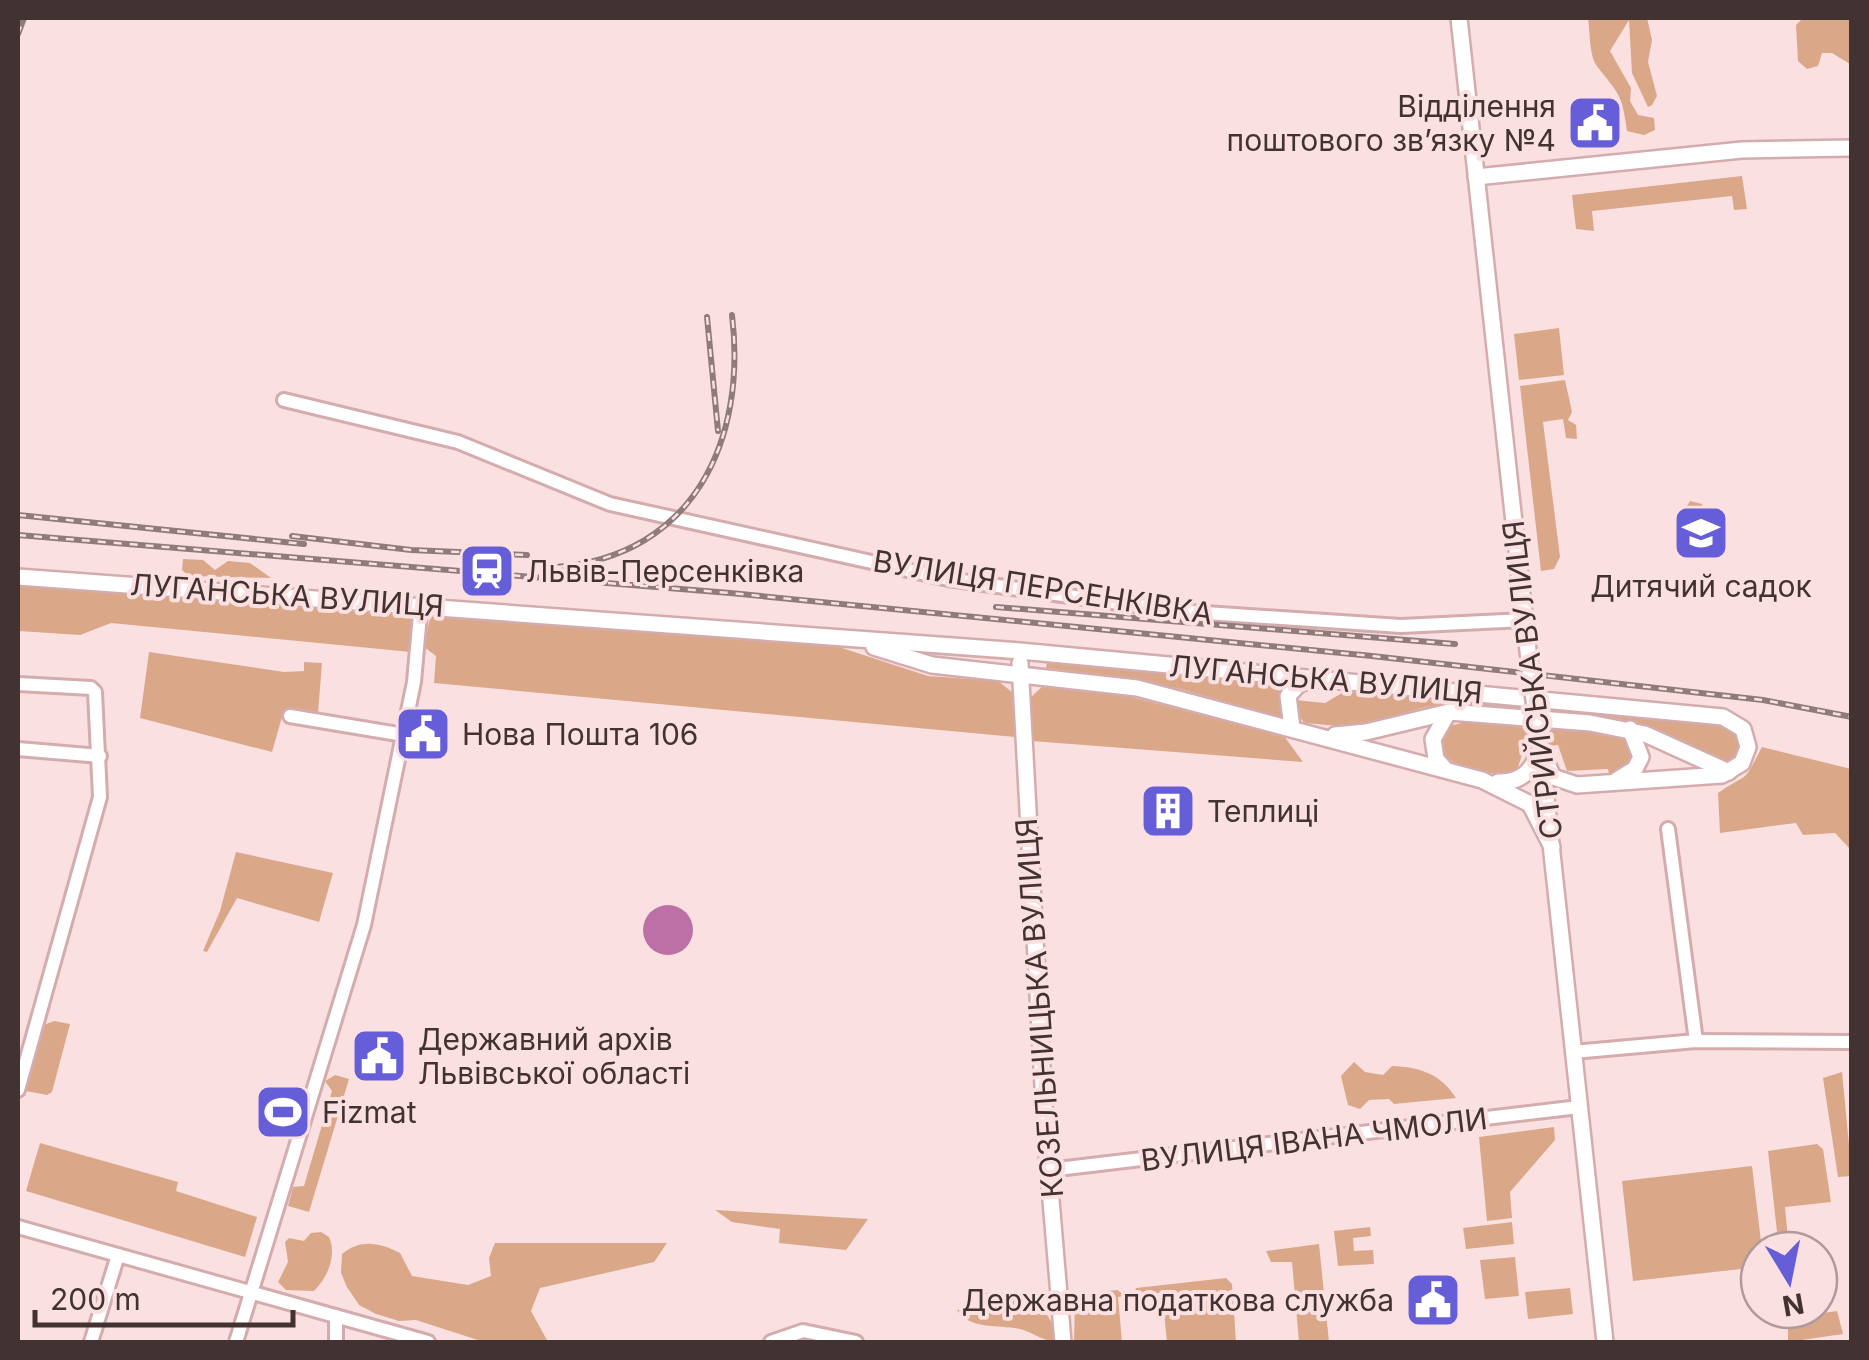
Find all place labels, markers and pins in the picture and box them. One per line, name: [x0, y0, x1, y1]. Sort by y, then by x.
place label: Відділення поштового зв’язку №4: [1227, 88, 1556, 158]
public building icon: Відділення поштового зв’язку №4: [1565, 93, 1625, 153]
school or university icon: Дитячий садок: [1671, 503, 1731, 563]
station icon: Львів-Персенківка: [457, 541, 517, 601]
place label: Львів-Персенківка: [526, 553, 804, 589]
place label: Дитячий садок: [1590, 568, 1812, 604]
public building icon: Нова Пошта 106: [393, 704, 453, 764]
place label: Нова Пошта 106: [462, 716, 698, 752]
building icon: Теплиці: [1138, 781, 1198, 841]
place label: Теплиці: [1207, 793, 1319, 829]
place label: Державний архів Львівської області: [418, 1021, 690, 1091]
public building icon: Державний архів Львівської області: [349, 1026, 409, 1086]
sports icon: Fizmat: [253, 1082, 313, 1142]
place label: Fizmat: [322, 1094, 417, 1130]
public building icon: Державна податкова служба: [1403, 1270, 1463, 1330]
place label: Державна податкова служба: [962, 1282, 1394, 1318]

